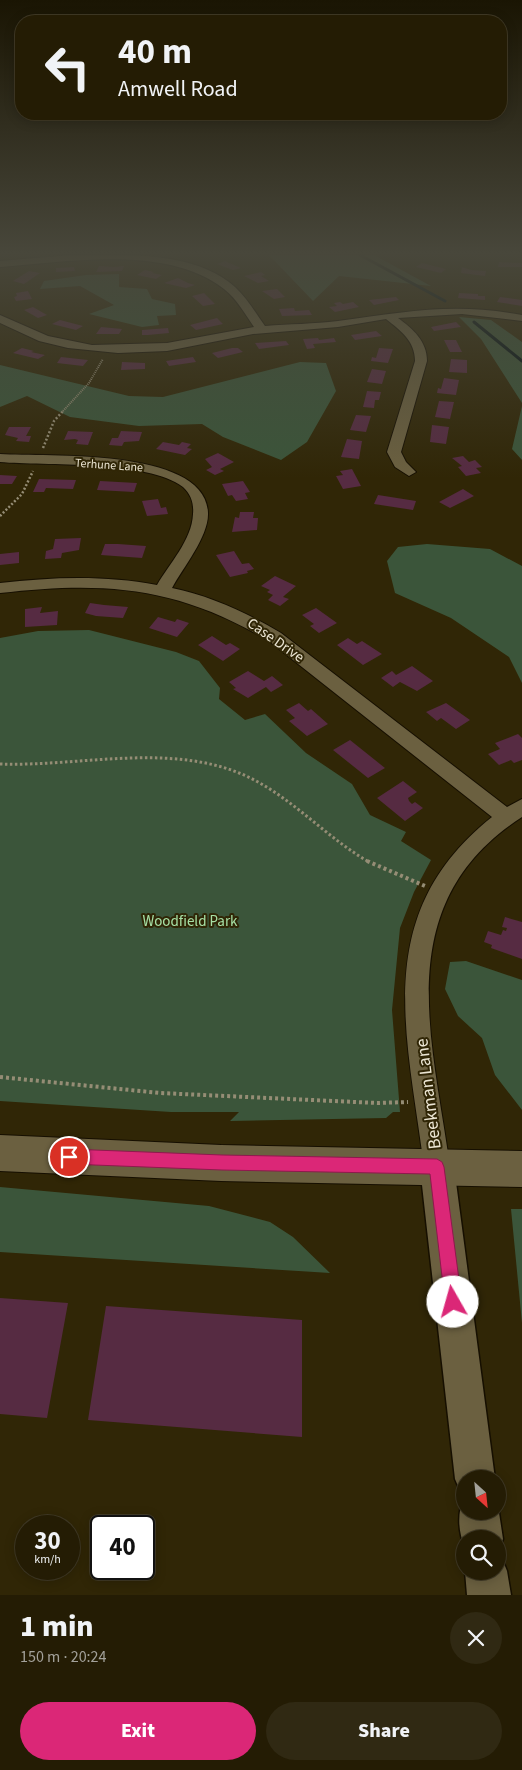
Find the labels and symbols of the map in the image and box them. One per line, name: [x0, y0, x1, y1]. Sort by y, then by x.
street label: Terhune Lane: [74, 455, 144, 476]
street label: Case Drive: [243, 613, 309, 668]
park label: Woodfield Park: [142, 911, 238, 932]
street label: Beekman Lane: [409, 1037, 448, 1151]
pin: [48, 1136, 90, 1178]
position arrow: [426, 1275, 478, 1327]
north arrow: [456, 1470, 506, 1520]
speed limit sign: 40: [90, 1515, 155, 1580]

